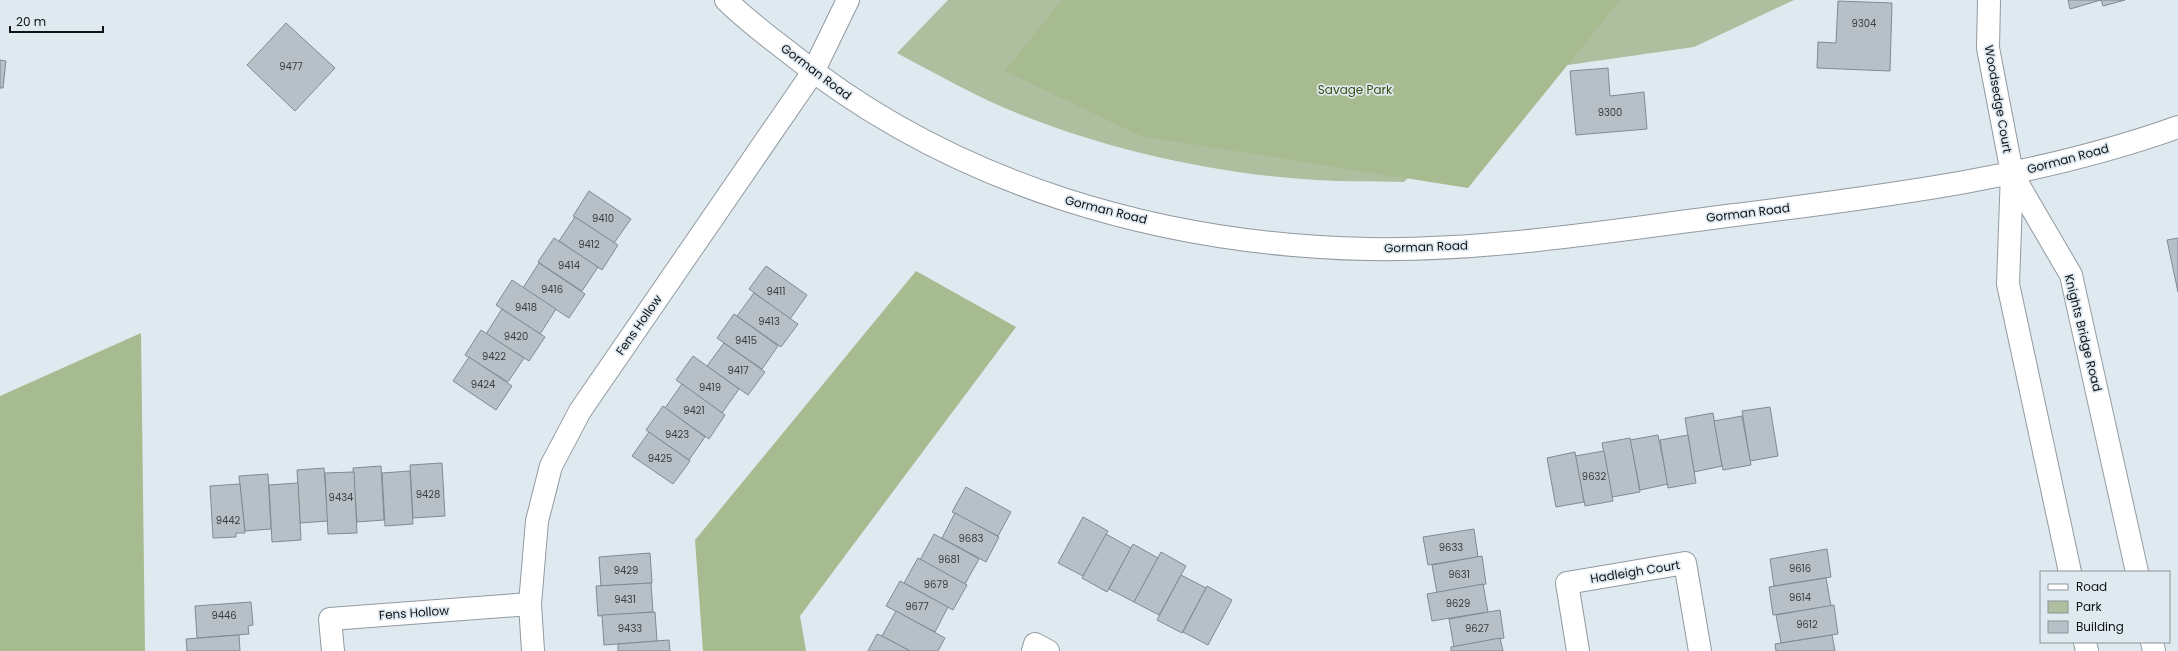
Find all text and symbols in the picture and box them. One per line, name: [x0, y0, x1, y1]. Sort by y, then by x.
scale bar: [10, 8, 103, 34]
text: 20 m: [16, 13, 46, 30]
house number: 9304: [1852, 16, 1876, 31]
street label: Gorman Road: [778, 40, 855, 104]
street label: Woodsedge Court: [1981, 44, 2016, 154]
house number: 9477: [279, 59, 303, 74]
park label: Savage Park: [1318, 81, 1393, 98]
house number: 9300: [1598, 105, 1622, 120]
street label: Gorman Road: [2025, 139, 2111, 178]
street label: Gorman Road: [1063, 191, 1149, 228]
street label: Gorman Road: [1705, 199, 1791, 226]
house number: 9410: [592, 211, 614, 226]
house number: 9412: [578, 237, 600, 252]
street label: Gorman Road: [1384, 237, 1468, 256]
house number: 9414: [558, 258, 580, 273]
street label: Knights Bridge Road: [2061, 272, 2106, 393]
house number: 9416: [541, 282, 563, 297]
house number: 9411: [767, 284, 786, 299]
street label: Fens Hollow: [612, 291, 666, 358]
house number: 9418: [515, 300, 537, 315]
house number: 9413: [758, 314, 780, 329]
house number: 9420: [504, 329, 528, 344]
house number: 9415: [735, 333, 757, 348]
house number: 9422: [482, 349, 506, 364]
house number: 9417: [727, 363, 749, 378]
house number: 9424: [471, 377, 495, 392]
house number: 9419: [699, 380, 721, 395]
house number: 9421: [683, 403, 705, 418]
house number: 9423: [665, 427, 689, 442]
house number: 9425: [648, 451, 672, 466]
house number: 9632: [1582, 469, 1606, 484]
house number: 9428: [416, 487, 440, 502]
house number: 9434: [329, 490, 353, 505]
house number: 9442: [216, 513, 241, 528]
house number: 9683: [959, 531, 984, 546]
house number: 9633: [1439, 540, 1463, 555]
house number: 9681: [938, 552, 960, 567]
street label: Hadleigh Court: [1589, 556, 1681, 587]
house number: 9616: [1789, 561, 1811, 576]
house number: 9429: [614, 563, 638, 578]
house number: 9631: [1448, 567, 1470, 582]
legend: [2040, 571, 2170, 643]
house number: 9679: [924, 577, 948, 592]
text: Road: [2076, 578, 2107, 595]
house number: 9614: [1789, 590, 1811, 605]
house number: 9431: [614, 592, 636, 607]
house number: 9629: [1446, 596, 1470, 611]
text: Park: [2076, 598, 2103, 615]
house number: 9677: [905, 599, 929, 614]
street label: Fens Hollow: [378, 602, 450, 623]
house number: 9446: [211, 608, 237, 623]
house number: 9612: [1796, 617, 1818, 632]
text: Building: [2076, 618, 2124, 635]
house number: 9433: [618, 621, 642, 636]
house number: 9627: [1465, 621, 1489, 636]

